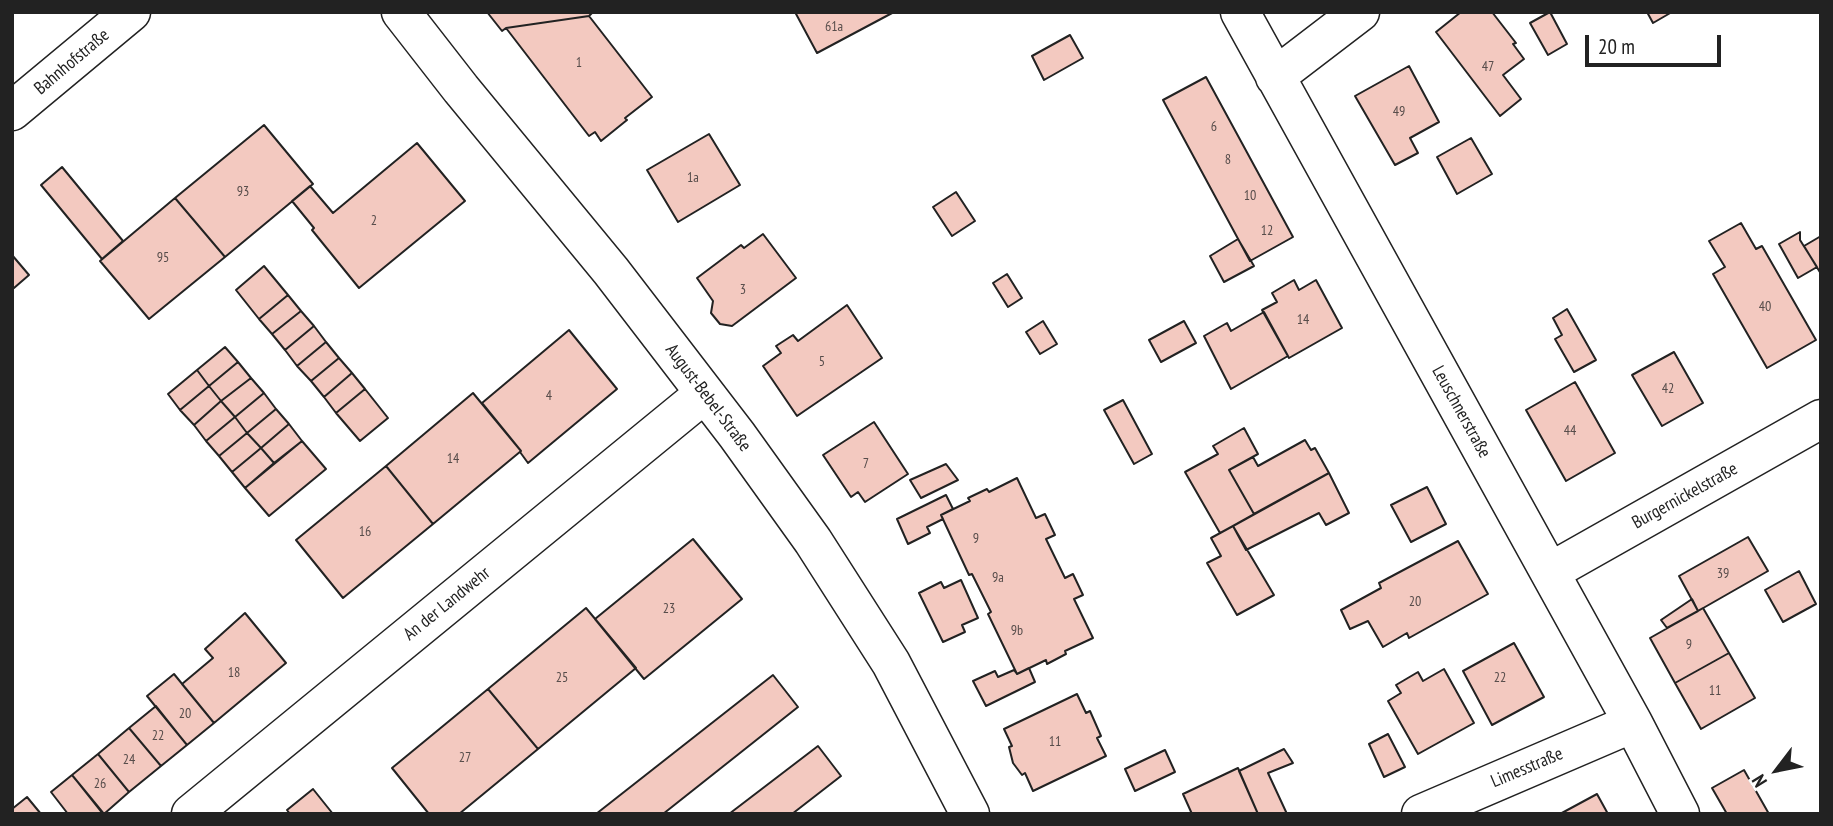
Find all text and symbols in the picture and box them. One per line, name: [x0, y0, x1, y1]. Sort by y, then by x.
house number: 61a: [825, 19, 843, 35]
scale bar: [1588, 21, 1724, 65]
street label: Bahnhofstraße: [30, 24, 114, 100]
text: 20 m: [1598, 33, 1635, 60]
house number: 1: [576, 55, 582, 71]
house number: 47: [1482, 59, 1494, 75]
house number: 49: [1393, 104, 1405, 120]
house number: 6: [1211, 119, 1217, 135]
house number: 8: [1225, 152, 1231, 168]
house number: 1a: [687, 170, 699, 186]
house number: 93: [237, 184, 249, 200]
house number: 10: [1244, 188, 1256, 204]
house number: 2: [371, 213, 377, 229]
house number: 12: [1261, 223, 1273, 239]
house number: 95: [157, 250, 169, 266]
house number: 3: [740, 282, 746, 298]
house number: 40: [1759, 299, 1771, 315]
house number: 14: [1297, 312, 1309, 328]
street label: August-Bebel-Straße: [660, 340, 756, 456]
house number: 5: [819, 354, 825, 370]
street label: Leuschnerstraße: [1427, 362, 1495, 462]
house number: 42: [1662, 381, 1674, 397]
house number: 4: [546, 388, 552, 404]
house number: 44: [1564, 423, 1576, 439]
house number: 14: [447, 451, 459, 467]
house number: 7: [863, 456, 869, 472]
street label: Burgernickelstraße: [1628, 458, 1742, 534]
house number: 16: [359, 524, 371, 540]
house number: 9: [973, 531, 979, 547]
street label: An der Landwehr: [399, 563, 495, 645]
house number: 39: [1717, 566, 1729, 582]
house number: 9a: [992, 570, 1004, 586]
house number: 20: [1409, 594, 1421, 610]
house number: 23: [663, 601, 675, 617]
house number: 9b: [1011, 623, 1023, 639]
house number: 9: [1686, 637, 1692, 653]
house number: 18: [228, 665, 240, 681]
house number: 25: [556, 670, 568, 686]
house number: 22: [1494, 670, 1506, 686]
house number: 11: [1709, 683, 1721, 699]
house number: 20: [179, 706, 191, 722]
house number: 22: [152, 728, 164, 744]
house number: 11: [1049, 734, 1061, 750]
north arrow: [1742, 735, 1812, 805]
street label: Limesstraße: [1488, 743, 1566, 793]
house number: 27: [459, 750, 471, 766]
house number: 24: [123, 752, 135, 768]
text: N: [1746, 770, 1772, 792]
house number: 26: [94, 776, 106, 792]

